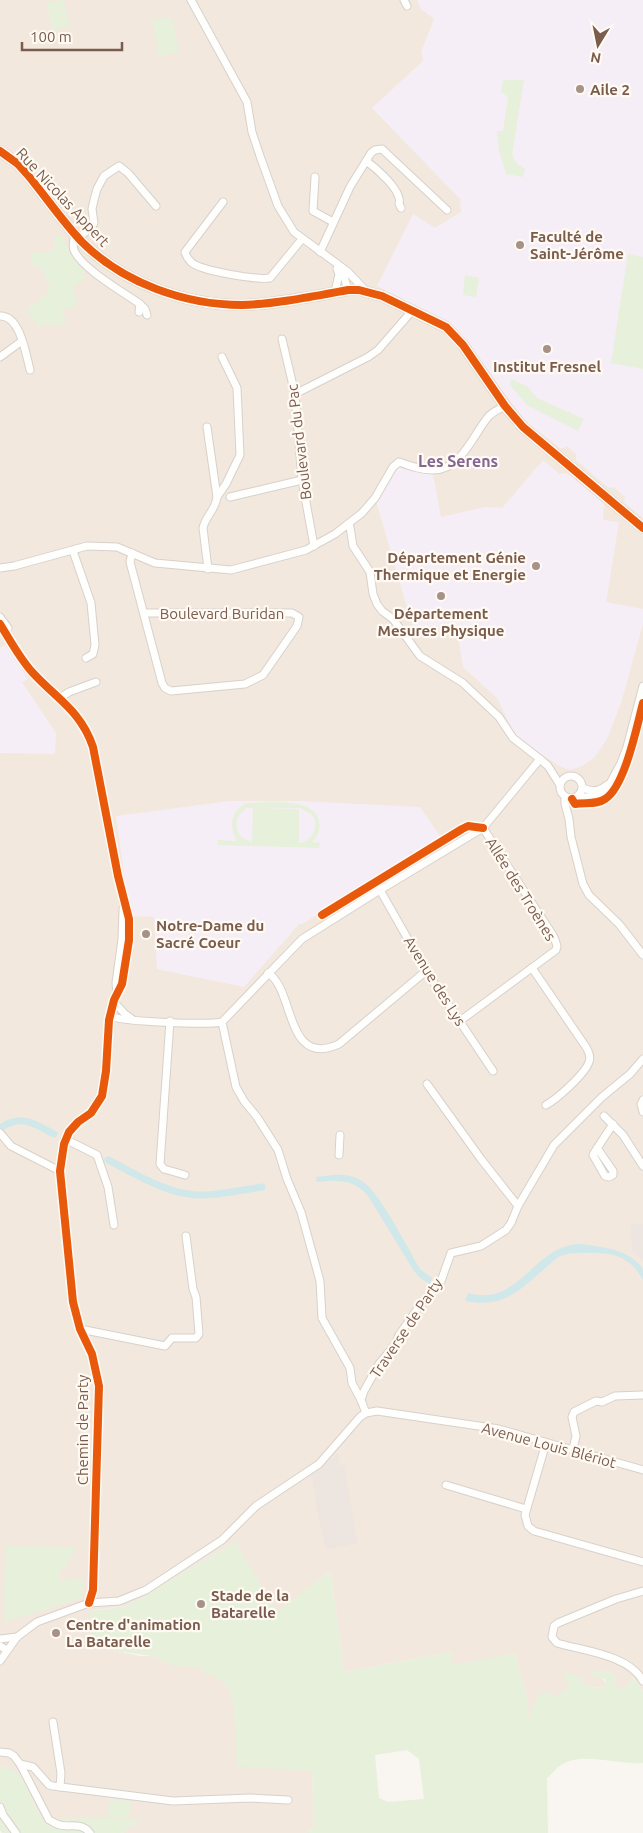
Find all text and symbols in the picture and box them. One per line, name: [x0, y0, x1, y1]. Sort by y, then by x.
scale bar: [22, 20, 122, 52]
north arrow: [573, 20, 623, 70]
text: 100 m: [30, 28, 72, 45]
text: N: [589, 49, 602, 67]
place label: Aile 2: [590, 81, 630, 98]
marker: Aile 2: [574, 83, 586, 95]
street label: Rue Nicolas Appert: [13, 144, 113, 250]
place label: Faculté de Saint-Jérôme: [530, 228, 624, 262]
marker: Faculté de Saint-Jérôme: [514, 239, 526, 251]
marker: Institut Fresnel: [541, 343, 553, 355]
place label: Institut Fresnel: [493, 358, 602, 375]
street label: Boulevard du Pac: [283, 383, 315, 501]
district label: Les Serens: [418, 452, 498, 470]
place label: Département Génie Thermique et Energie: [374, 549, 526, 583]
marker: Département Génie Thermique et Energie: [530, 560, 542, 572]
marker: Département Mesures Physique: [435, 590, 447, 602]
street label: Boulevard Buridan: [160, 605, 284, 622]
place label: Département Mesures Physique: [378, 605, 504, 639]
street label: Allée des Troènes: [482, 834, 560, 944]
place label: Notre-Dame du Sacré Coeur: [156, 917, 264, 951]
marker: Notre-Dame du Sacré Coeur: [140, 928, 152, 940]
street label: Avenue des Lys: [401, 933, 469, 1029]
street label: Traverse de Party: [366, 1275, 446, 1381]
street label: Chemin de Party: [74, 1375, 91, 1485]
street label: Avenue Louis Blériot: [480, 1419, 618, 1471]
place label: Stade de la Batarelle: [211, 1587, 289, 1621]
marker: Stade de la Batarelle: [195, 1598, 207, 1610]
place label: Centre d'animation La Batarelle: [66, 1616, 201, 1650]
marker: Centre d'animation La Batarelle: [50, 1627, 62, 1639]

